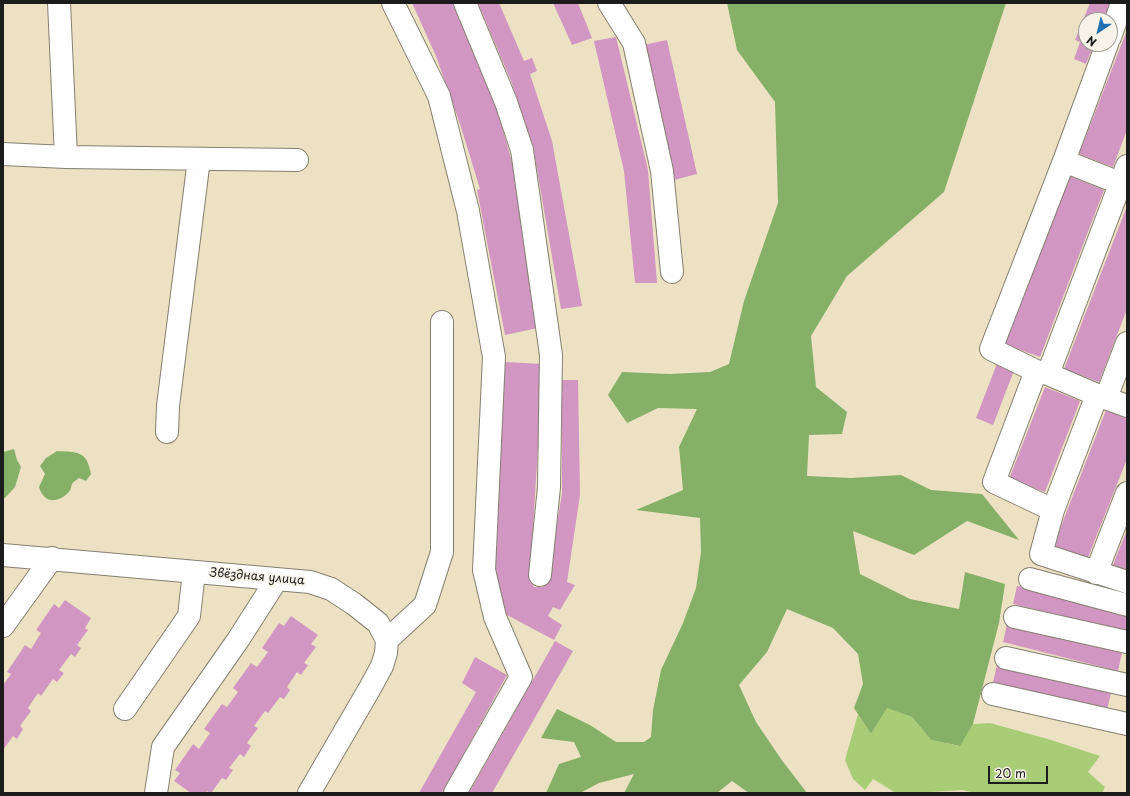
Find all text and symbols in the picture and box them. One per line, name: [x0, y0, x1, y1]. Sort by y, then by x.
north arrow: [1078, 12, 1118, 52]
text: N: [1083, 32, 1100, 51]
street label: Звёздная улица: [209, 566, 305, 588]
scale bar: [990, 758, 1050, 784]
text: 20 m: [995, 764, 1026, 782]

